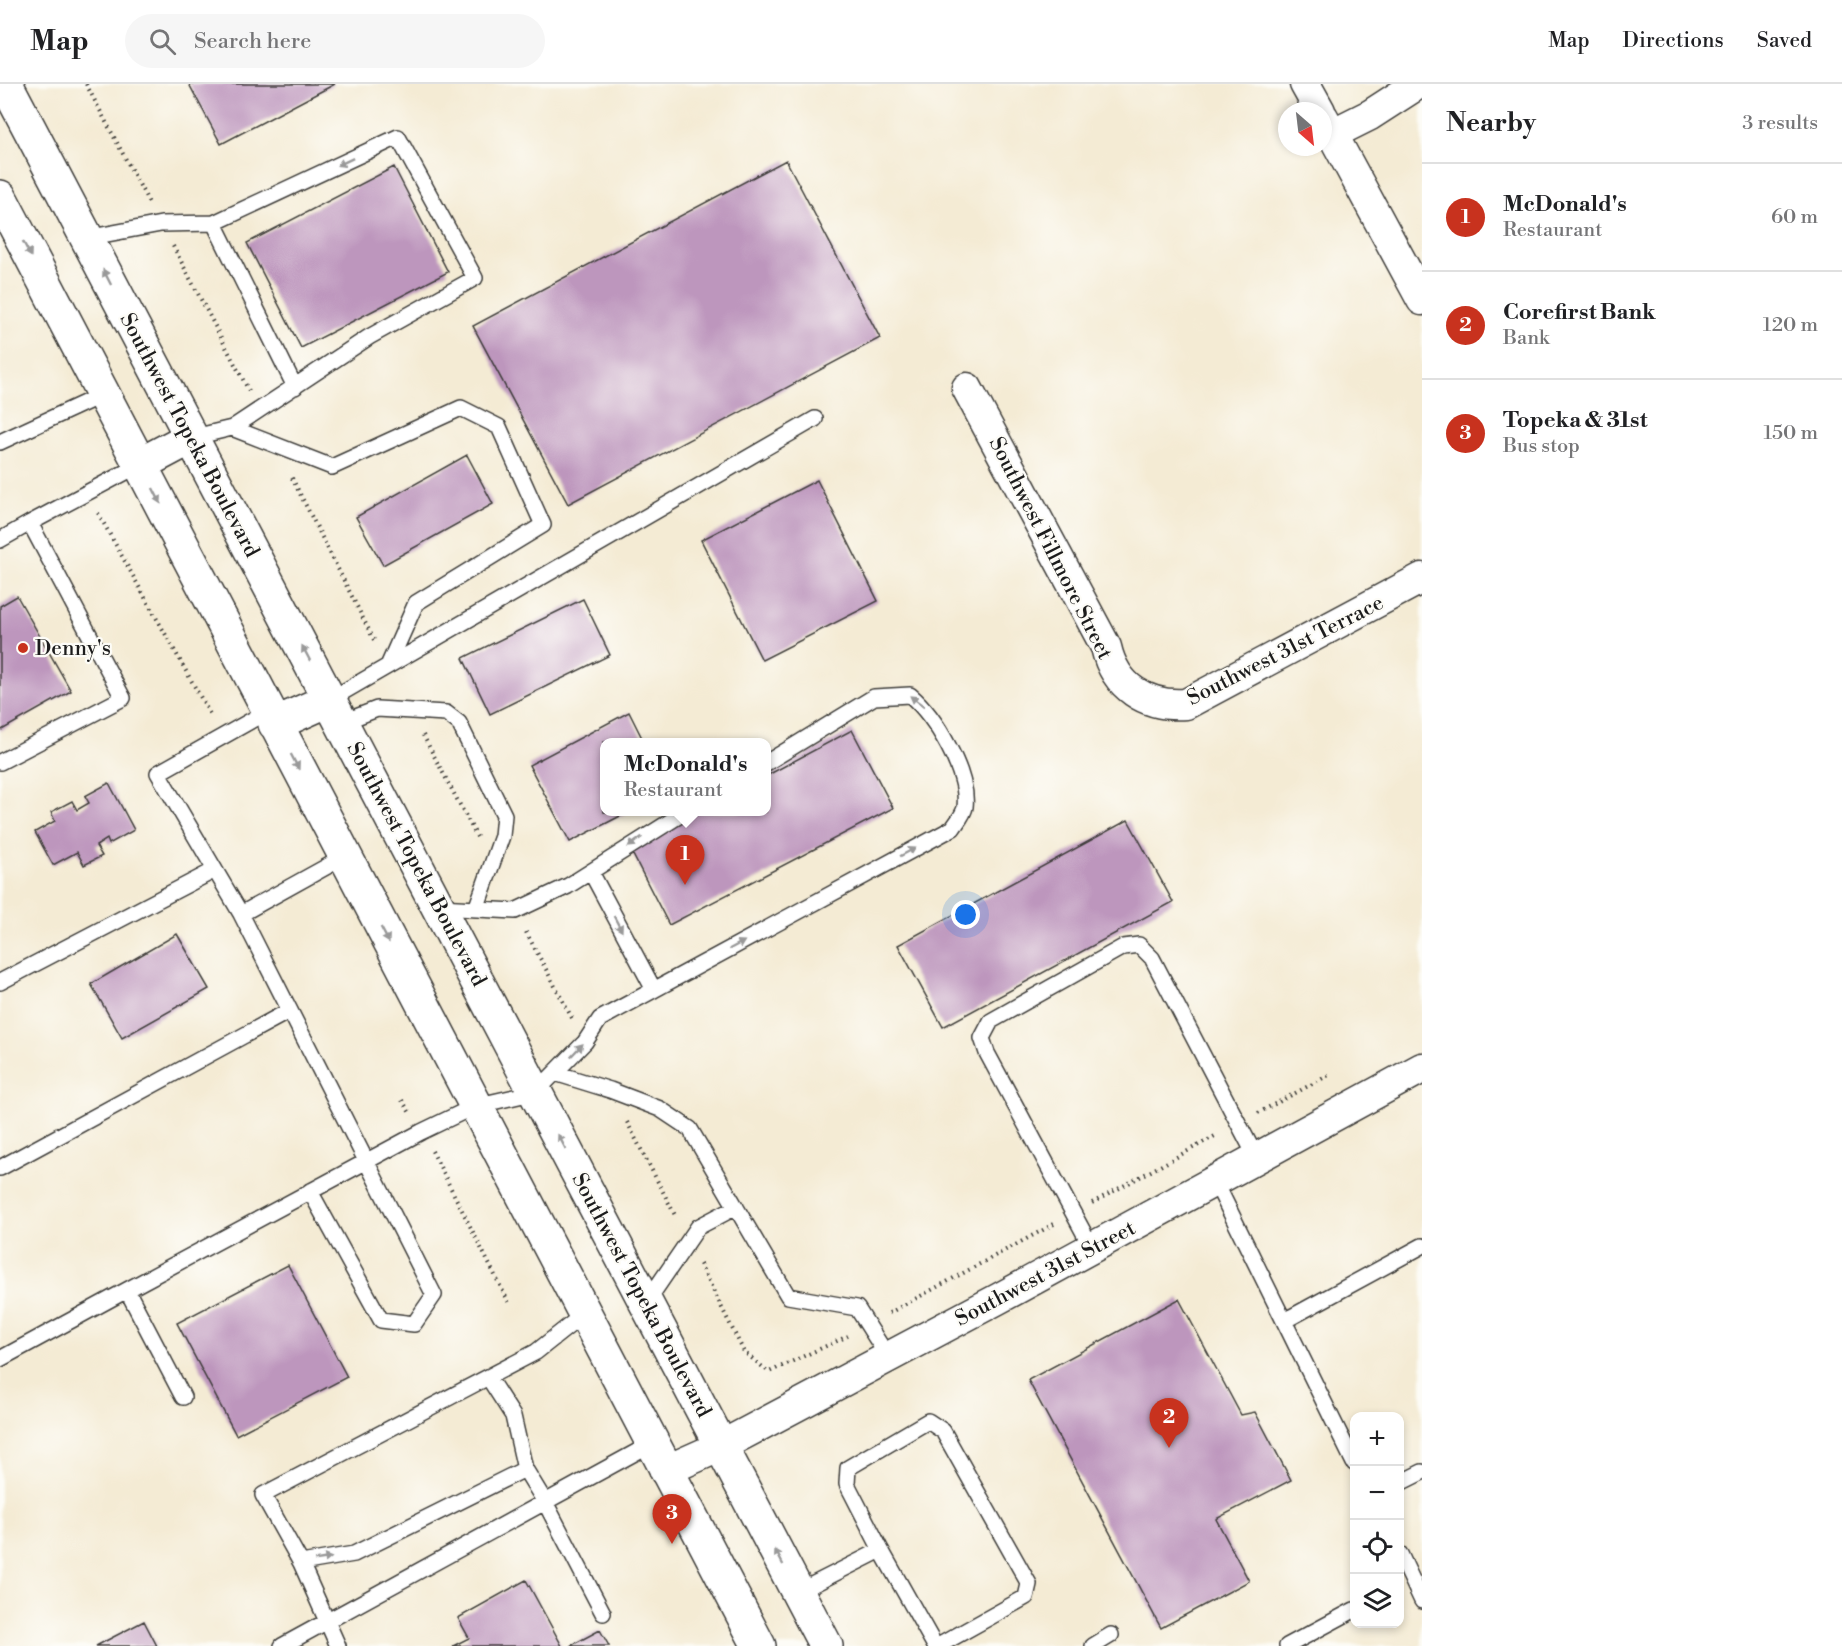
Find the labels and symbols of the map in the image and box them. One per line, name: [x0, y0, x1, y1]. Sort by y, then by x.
north arrow: [1278, 102, 1332, 156]
one-way arrow: [336, 157, 353, 166]
one-way arrow: [22, 241, 32, 258]
one-way arrow: [102, 268, 112, 286]
street label: Southwest Topeka Boulevard: [114, 309, 265, 562]
street label: Southwest Fillmore Street: [983, 433, 1118, 664]
one-way arrow: [152, 488, 162, 505]
street label: Southwest 31st Terrace: [1183, 590, 1388, 712]
place label: Denny's: [35, 636, 111, 662]
marker: Denny's: [16, 641, 30, 655]
one-way arrow: [301, 644, 311, 661]
one-way arrow: [909, 695, 925, 707]
street label: Southwest Topeka Boulevard: [341, 738, 492, 991]
one-way arrow: [290, 754, 300, 771]
one-way arrow: [628, 836, 643, 848]
pin: 1: [666, 836, 704, 885]
one-way arrow: [900, 847, 917, 857]
your location: [951, 900, 980, 929]
one-way arrow: [613, 915, 623, 932]
one-way arrow: [380, 927, 390, 944]
one-way arrow: [729, 940, 746, 950]
one-way arrow: [570, 1043, 584, 1058]
one-way arrow: [557, 1134, 567, 1151]
street label: Southwest Topeka Boulevard: [566, 1169, 717, 1422]
street label: Southwest 31st Street: [951, 1215, 1140, 1332]
pin: 2: [1150, 1398, 1188, 1448]
pin: 3: [652, 1494, 692, 1544]
one-way arrow: [774, 1548, 784, 1565]
one-way arrow: [314, 1555, 333, 1564]

